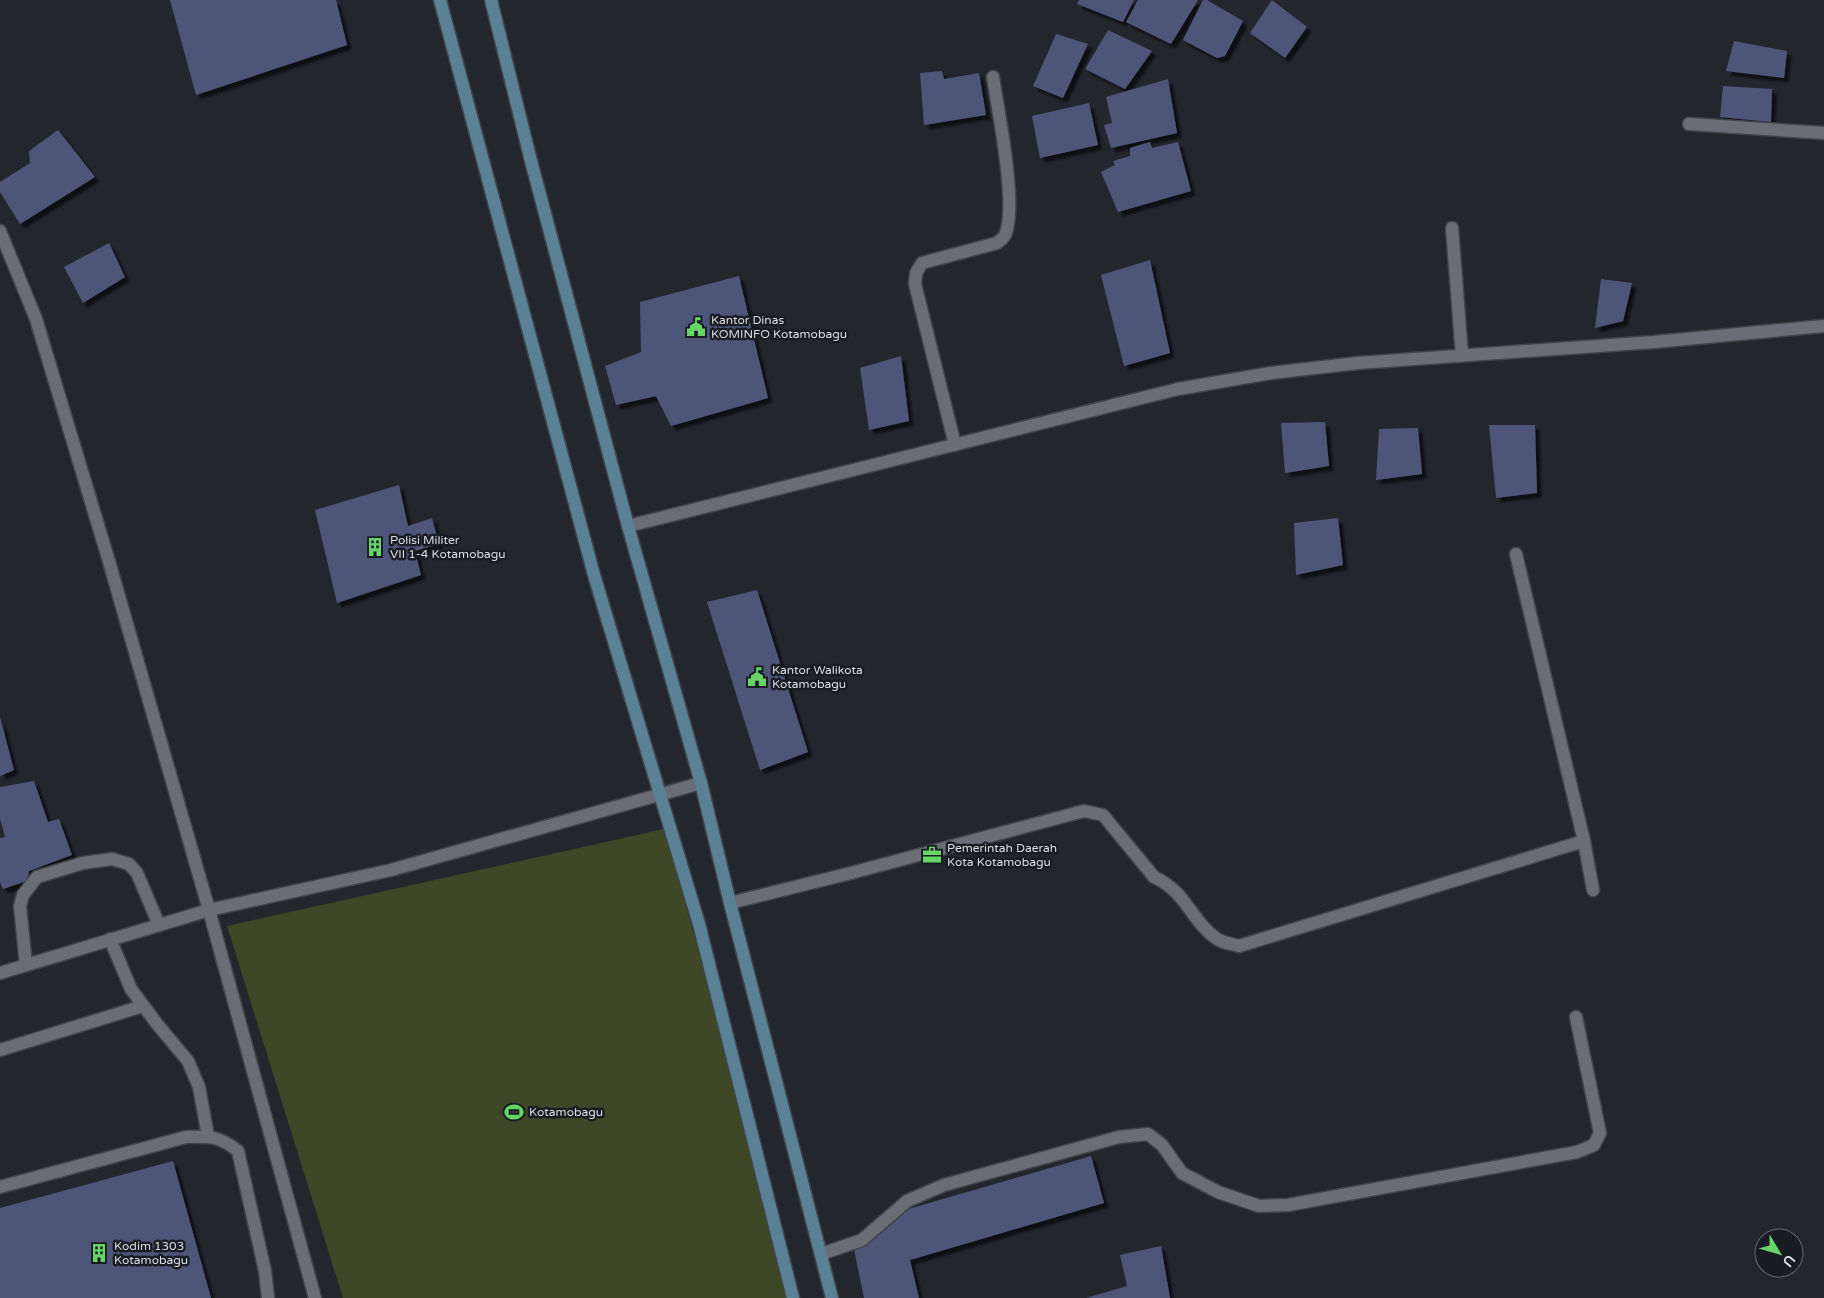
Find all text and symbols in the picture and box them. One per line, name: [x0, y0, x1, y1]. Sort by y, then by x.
place label: Kantor Dinas KOMINFO Kotamobagu: [711, 313, 847, 341]
public building icon: Kantor Dinas KOMINFO Kotamobagu: [685, 316, 707, 338]
place label: Polisi Militer VII 1-4 Kotamobagu: [390, 533, 506, 561]
building icon: Polisi Militer VII 1-4 Kotamobagu: [364, 536, 386, 558]
place label: Kantor Walikota Kotamobagu: [772, 663, 863, 691]
public building icon: Kantor Walikota Kotamobagu: [746, 666, 768, 688]
place label: Pemerintah Daerah Kota Kotamobagu: [947, 841, 1057, 869]
office icon: Pemerintah Daerah Kota Kotamobagu: [921, 844, 943, 866]
sports icon: Kotamobagu: [503, 1101, 525, 1123]
place label: Kotamobagu: [529, 1105, 603, 1119]
north arrow: [1754, 1228, 1804, 1278]
place label: Kodim 1303 Kotamobagu: [114, 1239, 188, 1267]
building icon: Kodim 1303 Kotamobagu: [88, 1242, 110, 1264]
text: U: [1779, 1251, 1799, 1270]

